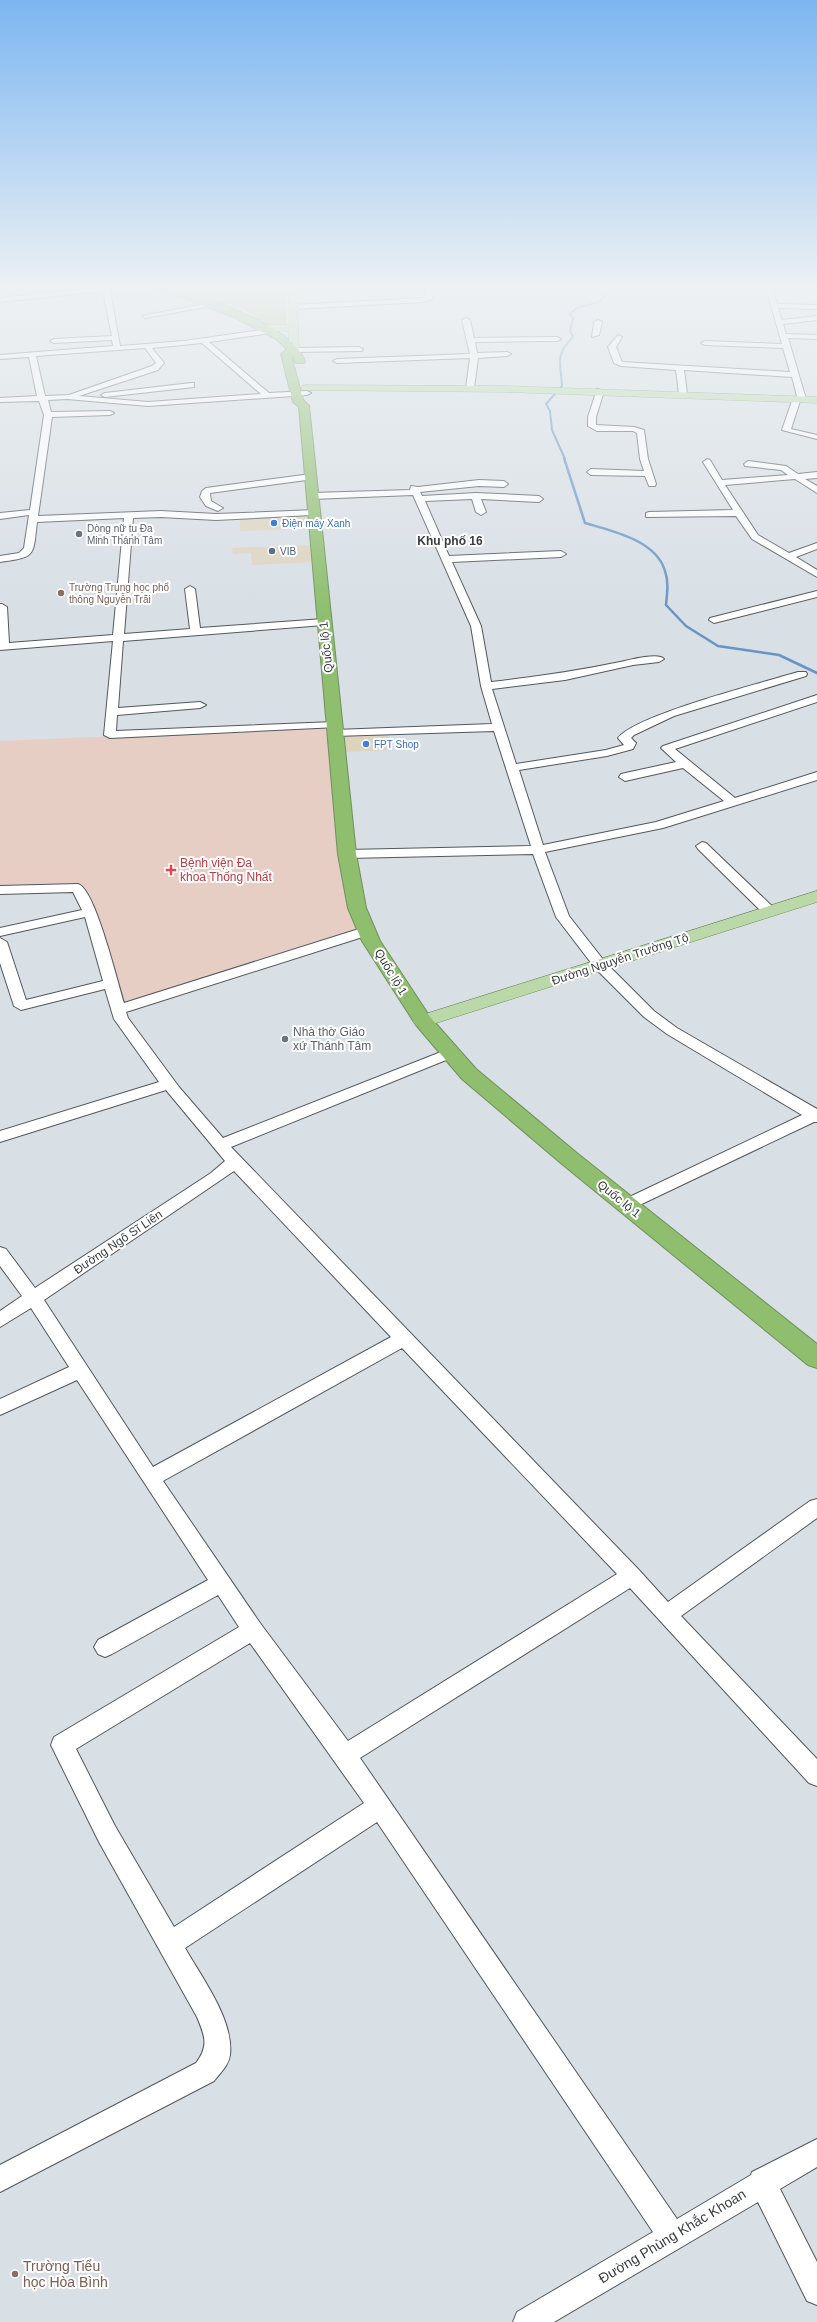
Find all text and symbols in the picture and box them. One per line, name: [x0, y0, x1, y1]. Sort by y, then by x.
marker: Điện máy Xanh: [269, 518, 279, 528]
place label: Điện máy Xanh: [282, 518, 350, 529]
place label: Dòng nữ tu Đa Minh Thánh Tâm: [87, 523, 162, 546]
marker: Dòng nữ tu Đa Minh Thánh Tâm: [74, 529, 84, 539]
district label: Khu phố 16: [417, 534, 483, 548]
marker: VIB: [267, 546, 277, 556]
place label: VIB: [280, 546, 296, 557]
place label: Trường Trung học phổ thông Nguyễn Trãi: [69, 582, 170, 605]
marker: Trường Trung học phổ thông Nguyễn Trãi: [56, 588, 66, 598]
street label: Quốc lộ 1: [316, 620, 336, 673]
marker: FPT Shop: [361, 739, 371, 749]
place label: FPT Shop: [374, 739, 419, 750]
place label: Bệnh viện Đa khoa Thống Nhất: [180, 856, 273, 884]
marker: Bệnh viện Đa khoa Thống Nhất: [165, 864, 177, 876]
street label: Đường Nguyễn Trường Tộ: [550, 929, 690, 988]
street label: Quốc lộ 1: [372, 946, 410, 998]
place label: Nhà thờ Giáo xứ Thánh Tâm: [293, 1025, 371, 1053]
marker: Nhà thờ Giáo xứ Thánh Tâm: [280, 1034, 290, 1044]
street label: Quốc lộ 1: [595, 1177, 644, 1221]
street label: Đường Ngô Sĩ Liên: [71, 1207, 165, 1277]
street label: Đường Phùng Khắc Khoan: [596, 2186, 748, 2286]
place label: Trường Tiểu học Hòa Bình: [23, 2258, 108, 2290]
marker: Trường Tiểu học Hòa Bình: [10, 2269, 20, 2279]

